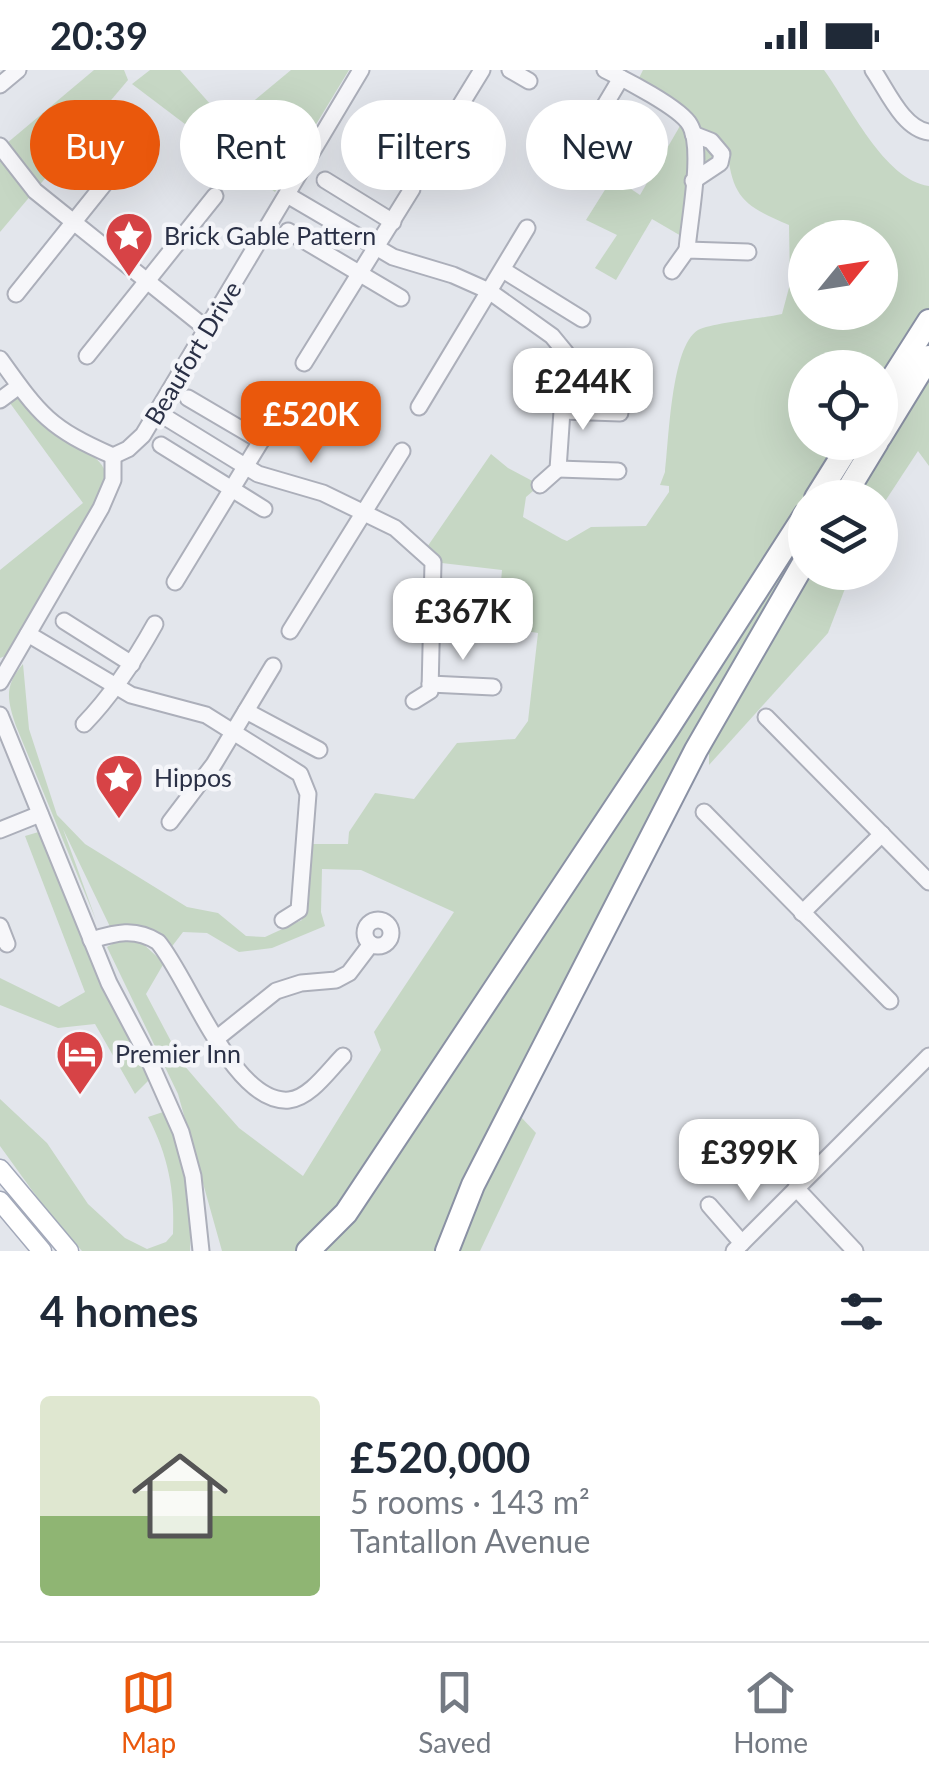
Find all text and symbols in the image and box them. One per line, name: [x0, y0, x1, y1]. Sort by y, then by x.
text: 20:39: [50, 12, 148, 58]
chip: Buy: [30, 100, 160, 190]
chip: Rent: [180, 100, 321, 190]
chip: Filters: [341, 100, 506, 190]
chip: New: [526, 100, 668, 190]
place icon: Brick Gable Pattern: [103, 210, 155, 278]
place label: Brick Gable Pattern: [164, 220, 376, 250]
north arrow: [788, 220, 898, 330]
map controls: [788, 220, 898, 590]
street label: Beaufort Drive: [138, 275, 247, 430]
pin: £244K: [513, 348, 653, 433]
button: locate: [788, 350, 898, 460]
text: £244K: [535, 361, 631, 400]
pin: £520K: [241, 381, 381, 466]
text: £520K: [263, 394, 359, 433]
button: layers: [788, 480, 898, 590]
pin: £367K: [393, 578, 533, 663]
text: £367K: [415, 591, 511, 630]
place icon: Hippos: [93, 752, 145, 820]
place label: Hippos: [154, 762, 232, 792]
hotel icon: Premier Inn: [54, 1028, 106, 1096]
place label: Premier Inn: [115, 1038, 241, 1068]
pin: £399K: [679, 1119, 819, 1204]
text: £399K: [701, 1132, 797, 1171]
icon: filters: [834, 1284, 889, 1339]
text: 4 homes: [40, 1286, 198, 1336]
text: £520,000: [350, 1432, 530, 1482]
icon: home: [120, 1436, 240, 1556]
text: 5 rooms · 143 m²: [350, 1482, 590, 1521]
text: Tantallon Avenue: [350, 1521, 590, 1560]
tab: Map: [121, 1665, 176, 1759]
tab: Saved: [418, 1665, 491, 1759]
tab: Home: [733, 1665, 808, 1759]

